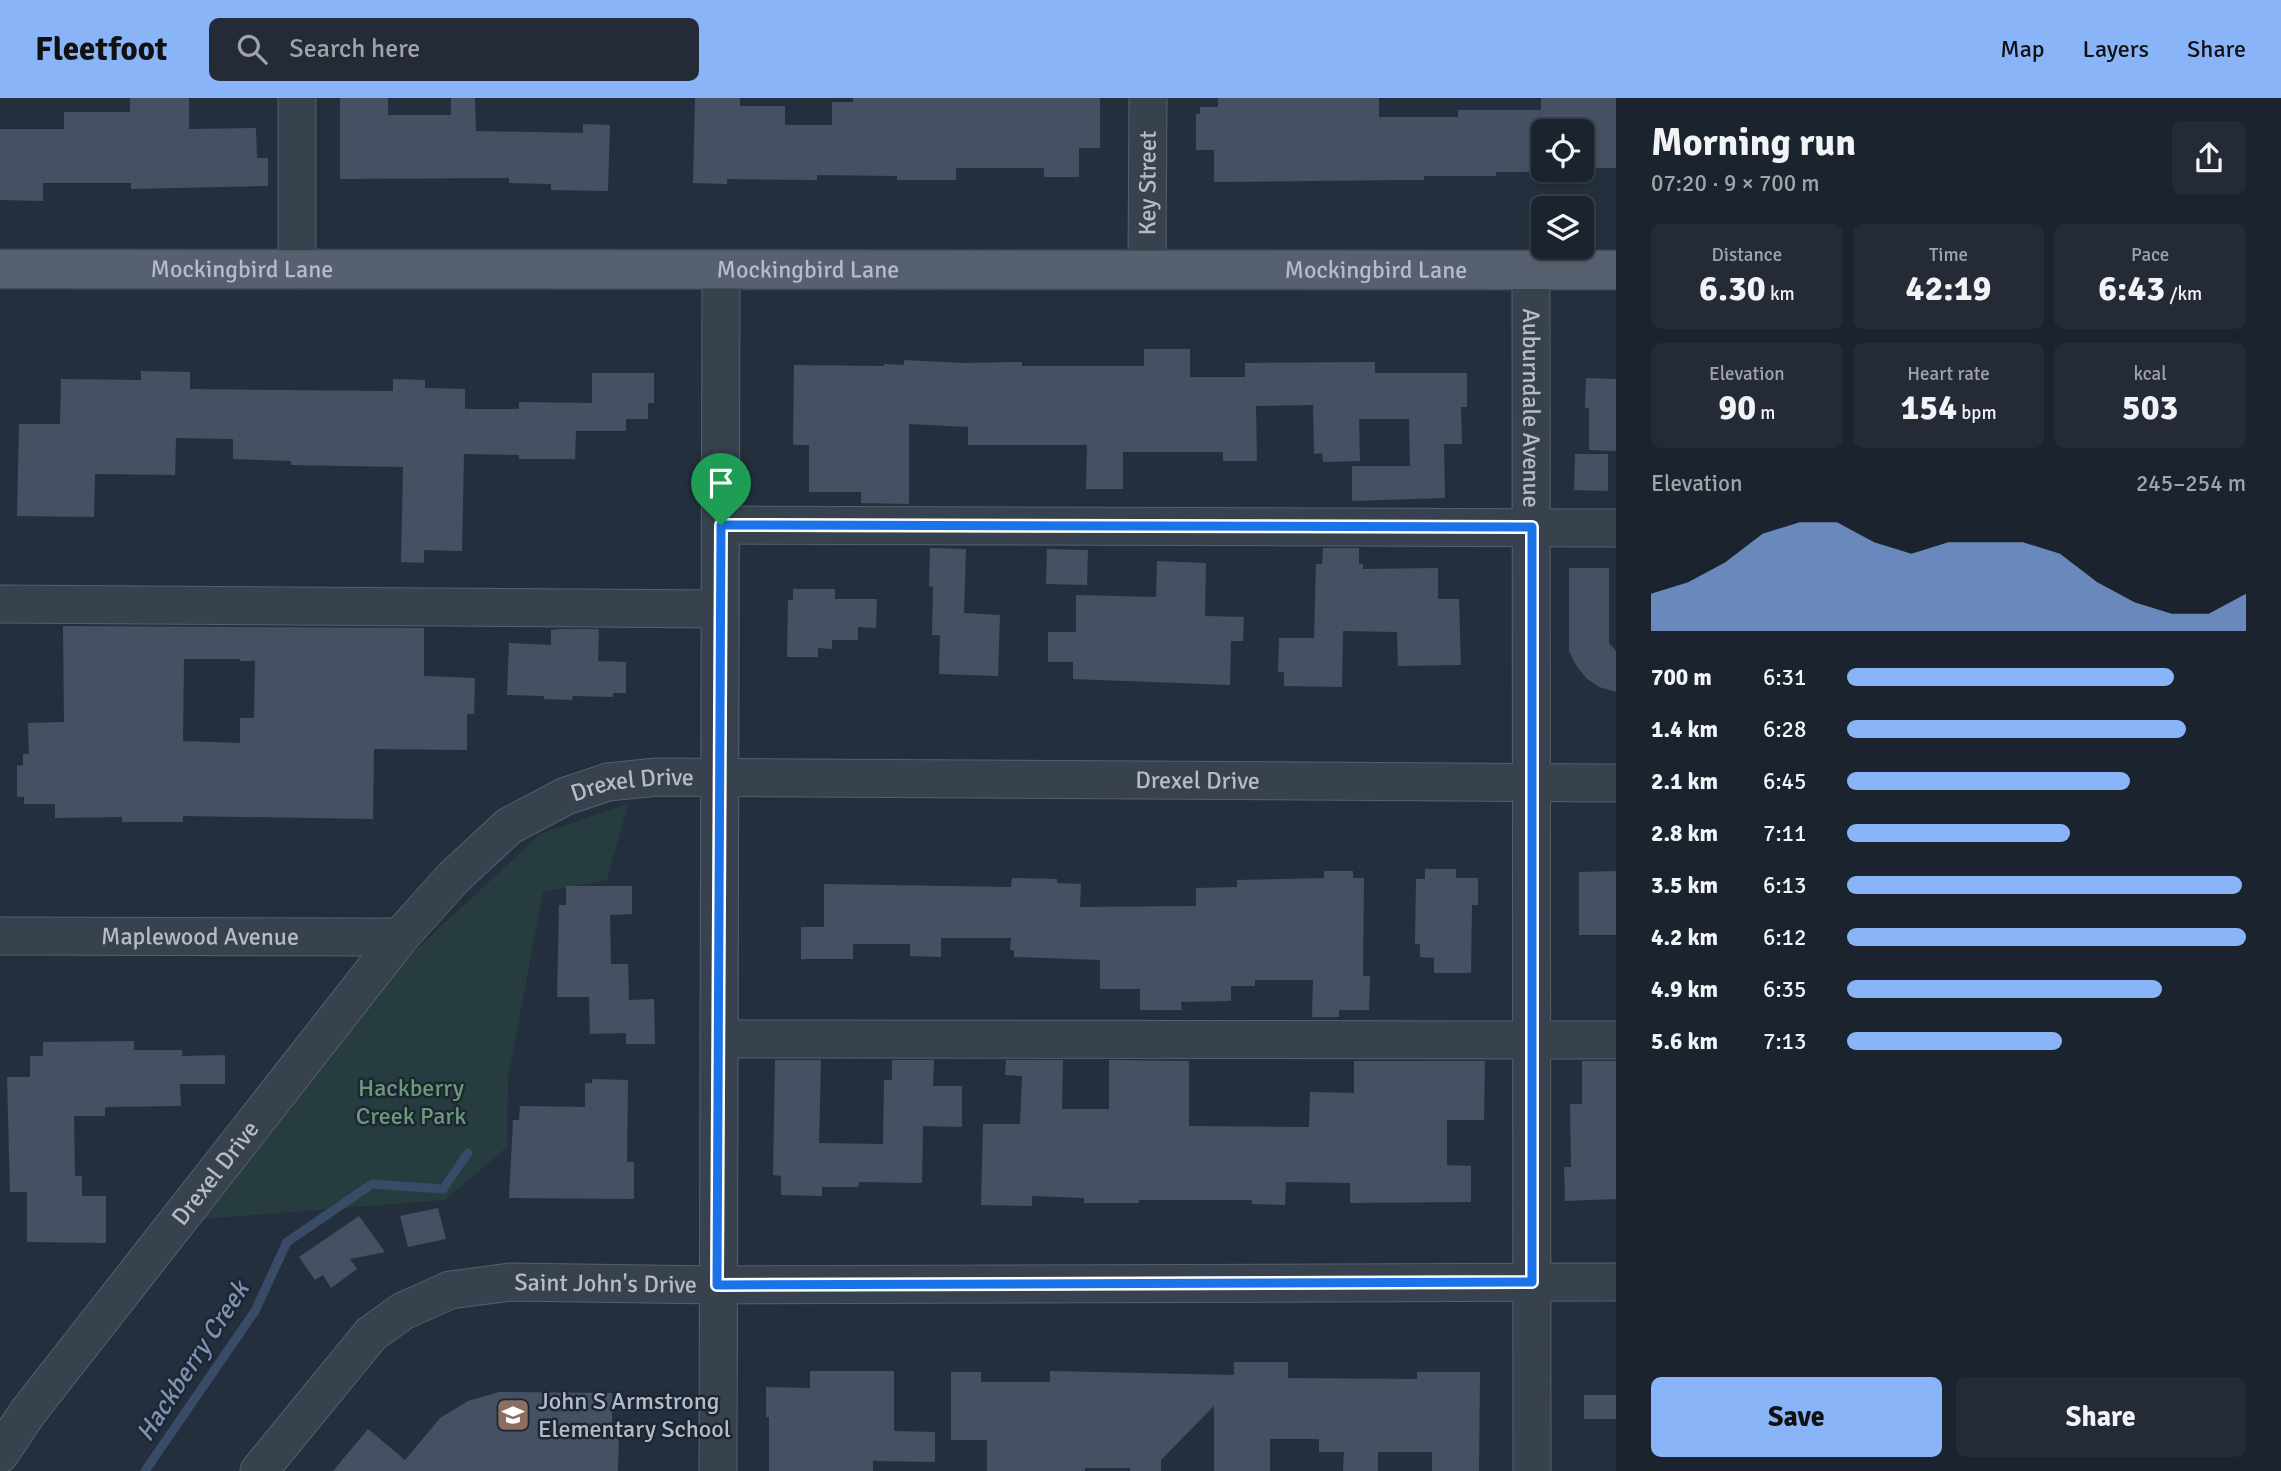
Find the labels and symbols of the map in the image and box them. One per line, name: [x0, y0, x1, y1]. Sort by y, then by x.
street label: Key Street: [1132, 131, 1163, 235]
street label: Mockingbird Lane: [151, 254, 333, 284]
street label: Mockingbird Lane: [717, 254, 899, 285]
street label: Mockingbird Lane: [1285, 255, 1467, 285]
street label: Auburndale Avenue: [1516, 308, 1546, 508]
pin: [691, 453, 751, 525]
street label: Drexel Drive: [567, 762, 694, 808]
street label: Drexel Drive: [1135, 765, 1260, 796]
street label: Maplewood Avenue: [101, 921, 299, 952]
park label: Hackberry Creek Park: [356, 1073, 466, 1131]
street label: Drexel Drive: [165, 1115, 265, 1231]
street label: Saint John's Drive: [514, 1267, 697, 1300]
water label: Hackberry Creek: [129, 1274, 257, 1448]
place label: John S Armstrong Elementary School: [538, 1386, 731, 1444]
school or university icon: John S Armstrong Elementary School: [494, 1396, 532, 1434]

